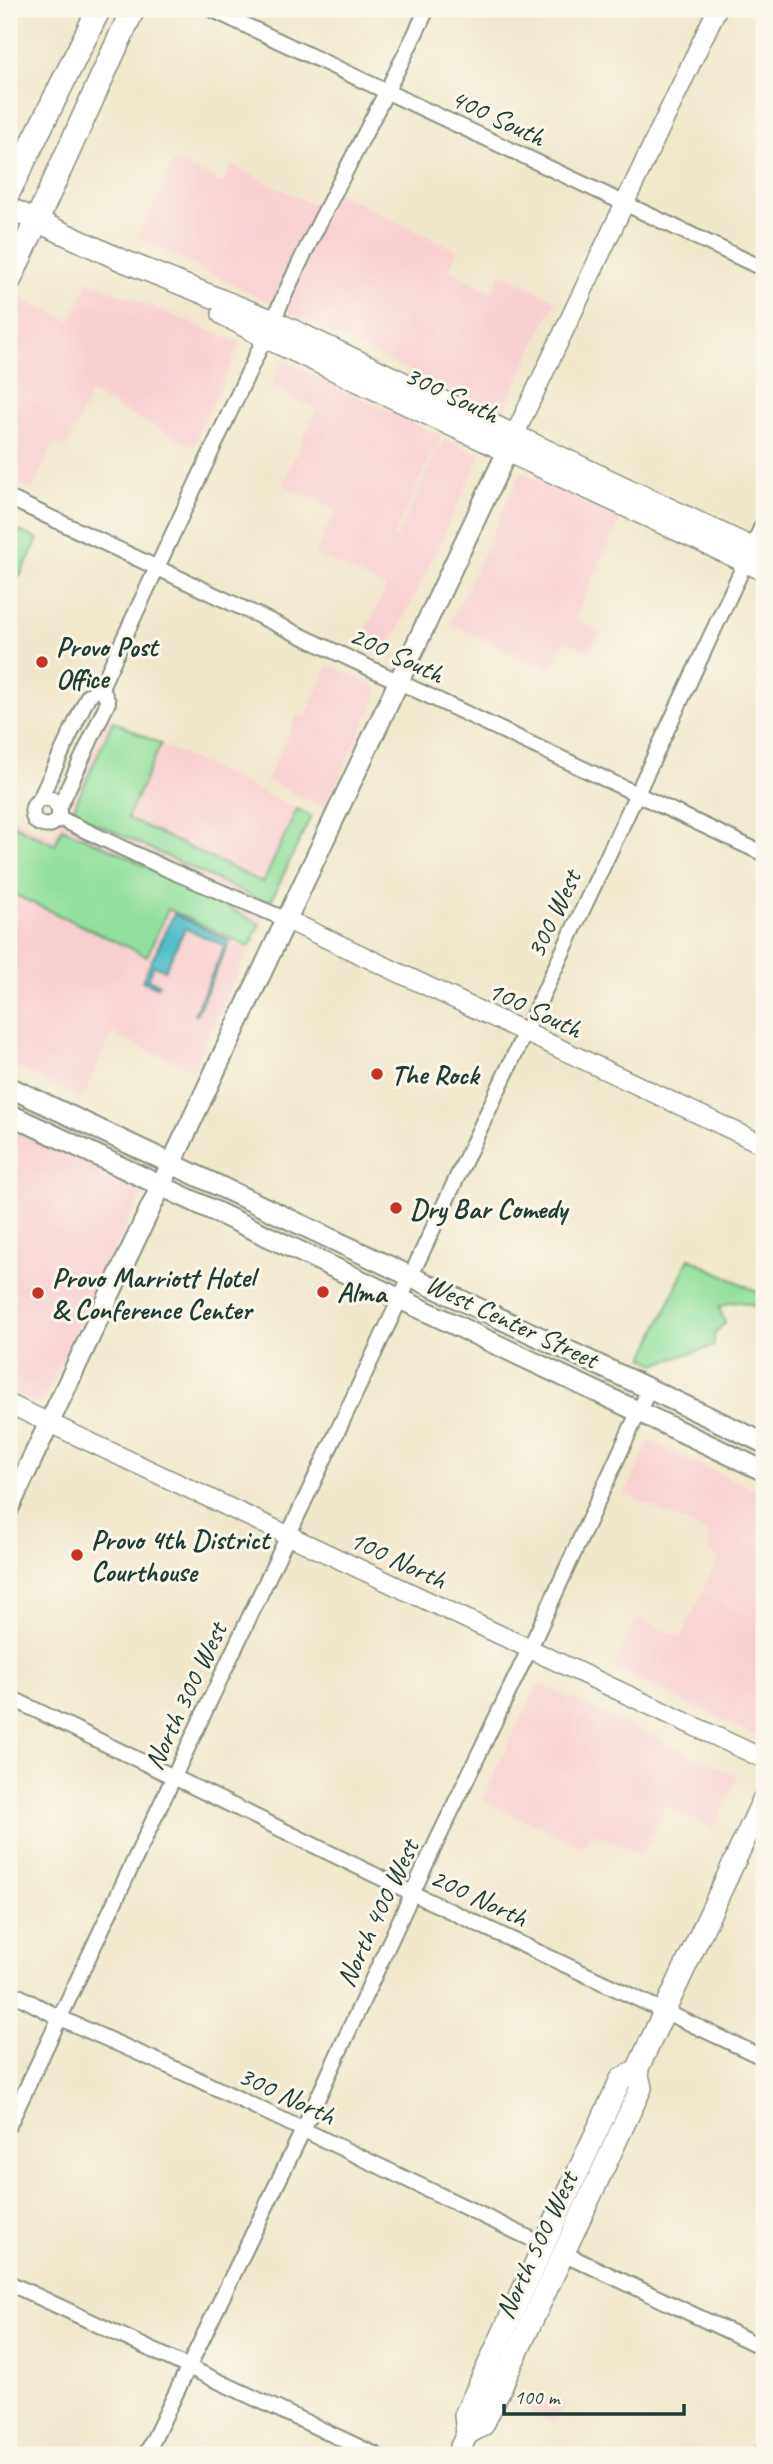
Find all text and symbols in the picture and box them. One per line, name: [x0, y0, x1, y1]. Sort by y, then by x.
street label: 400 South: [445, 80, 552, 155]
street label: 300 South: [399, 357, 506, 432]
street label: 200 South: [344, 617, 451, 692]
place label: Provo Post Office: [56, 629, 160, 696]
marker: Provo Post Office: [34, 654, 50, 670]
street label: 300 West: [518, 862, 590, 964]
street label: 100 South: [482, 972, 589, 1047]
place label: The Rock: [391, 1057, 481, 1092]
marker: The Rock: [369, 1066, 385, 1082]
place label: Dry Bar Comedy: [410, 1191, 570, 1227]
marker: Dry Bar Comedy: [388, 1200, 404, 1216]
place label: Provo Marriott Hotel & Conference Center: [52, 1260, 260, 1327]
street label: West Center Street: [420, 1266, 606, 1377]
place label: Alma: [337, 1275, 388, 1310]
marker: Alma: [315, 1284, 331, 1300]
marker: Provo Marriott Hotel & Conference Center: [30, 1285, 46, 1301]
street label: 100 North: [344, 1521, 452, 1597]
place label: Provo 4th District Courthouse: [91, 1522, 272, 1589]
marker: Provo 4th District Courthouse: [69, 1547, 85, 1563]
street label: North 300 West: [136, 1614, 235, 1775]
street label: North 400 West: [328, 1831, 427, 1992]
street label: 200 North: [425, 1859, 533, 1935]
street label: 300 North: [233, 2057, 341, 2133]
street label: North 500 West: [487, 2163, 586, 2324]
scale bar: [504, 2373, 684, 2417]
text: 100 m: [514, 2384, 561, 2410]

